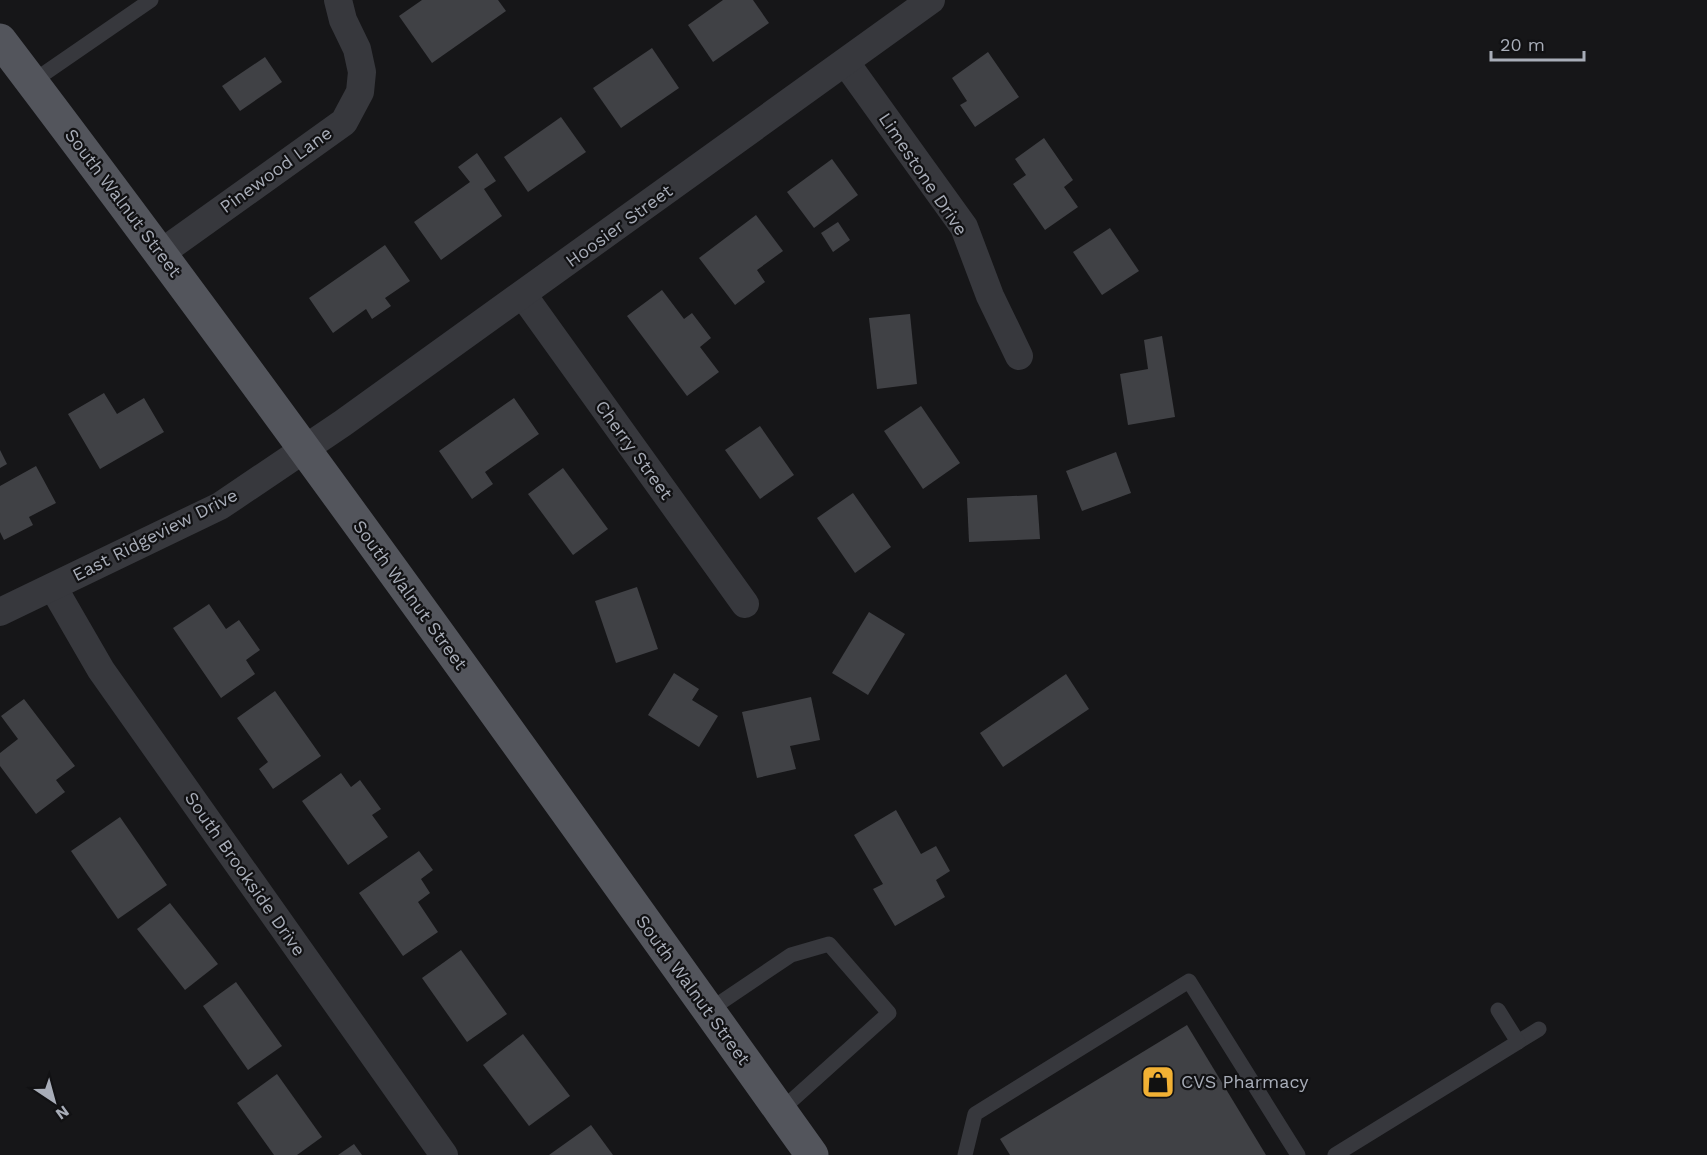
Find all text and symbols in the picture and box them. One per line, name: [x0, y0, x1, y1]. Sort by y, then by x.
scale bar: [1491, 24, 1584, 62]
text: 20 m: [1500, 34, 1545, 55]
street label: Limestone Drive: [875, 108, 972, 239]
street label: Pinewood Lane: [216, 122, 336, 217]
street label: South Walnut Street: [61, 124, 186, 281]
street label: Hoosier Street: [561, 180, 676, 271]
street label: Cherry Street: [591, 396, 678, 504]
street label: East Ridgeview Drive: [69, 484, 241, 585]
street label: South Walnut Street: [349, 516, 472, 674]
street label: South Brookside Drive: [181, 788, 310, 960]
street label: South Walnut Street: [632, 911, 755, 1069]
shop icon: CVS Pharmacy: [1140, 1064, 1176, 1100]
north arrow: [24, 1071, 84, 1131]
place label: CVS Pharmacy: [1181, 1071, 1309, 1092]
text: N: [52, 1102, 73, 1124]

